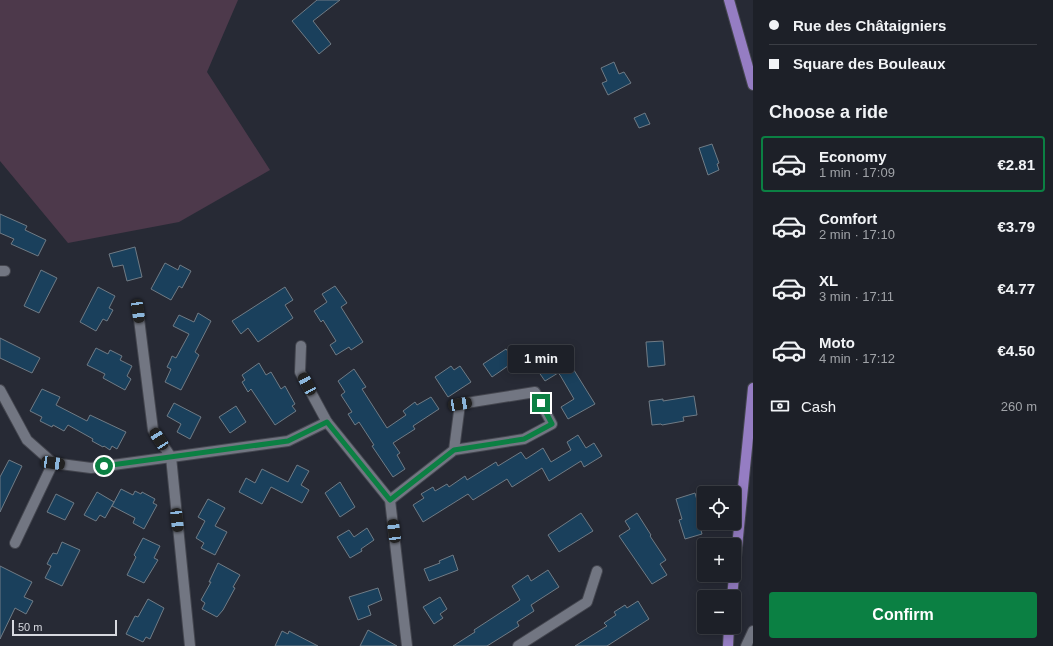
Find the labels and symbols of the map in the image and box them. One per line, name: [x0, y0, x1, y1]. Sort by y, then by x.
car: [130, 298, 146, 324]
callout: 1 min: [508, 345, 574, 373]
car: [296, 371, 318, 397]
route end: [532, 394, 550, 412]
car: [447, 396, 473, 412]
car: [147, 426, 171, 452]
car: [40, 455, 66, 471]
route start: [95, 457, 113, 475]
car: [170, 507, 184, 533]
car: [387, 518, 401, 544]
scale bar: [12, 618, 117, 637]

